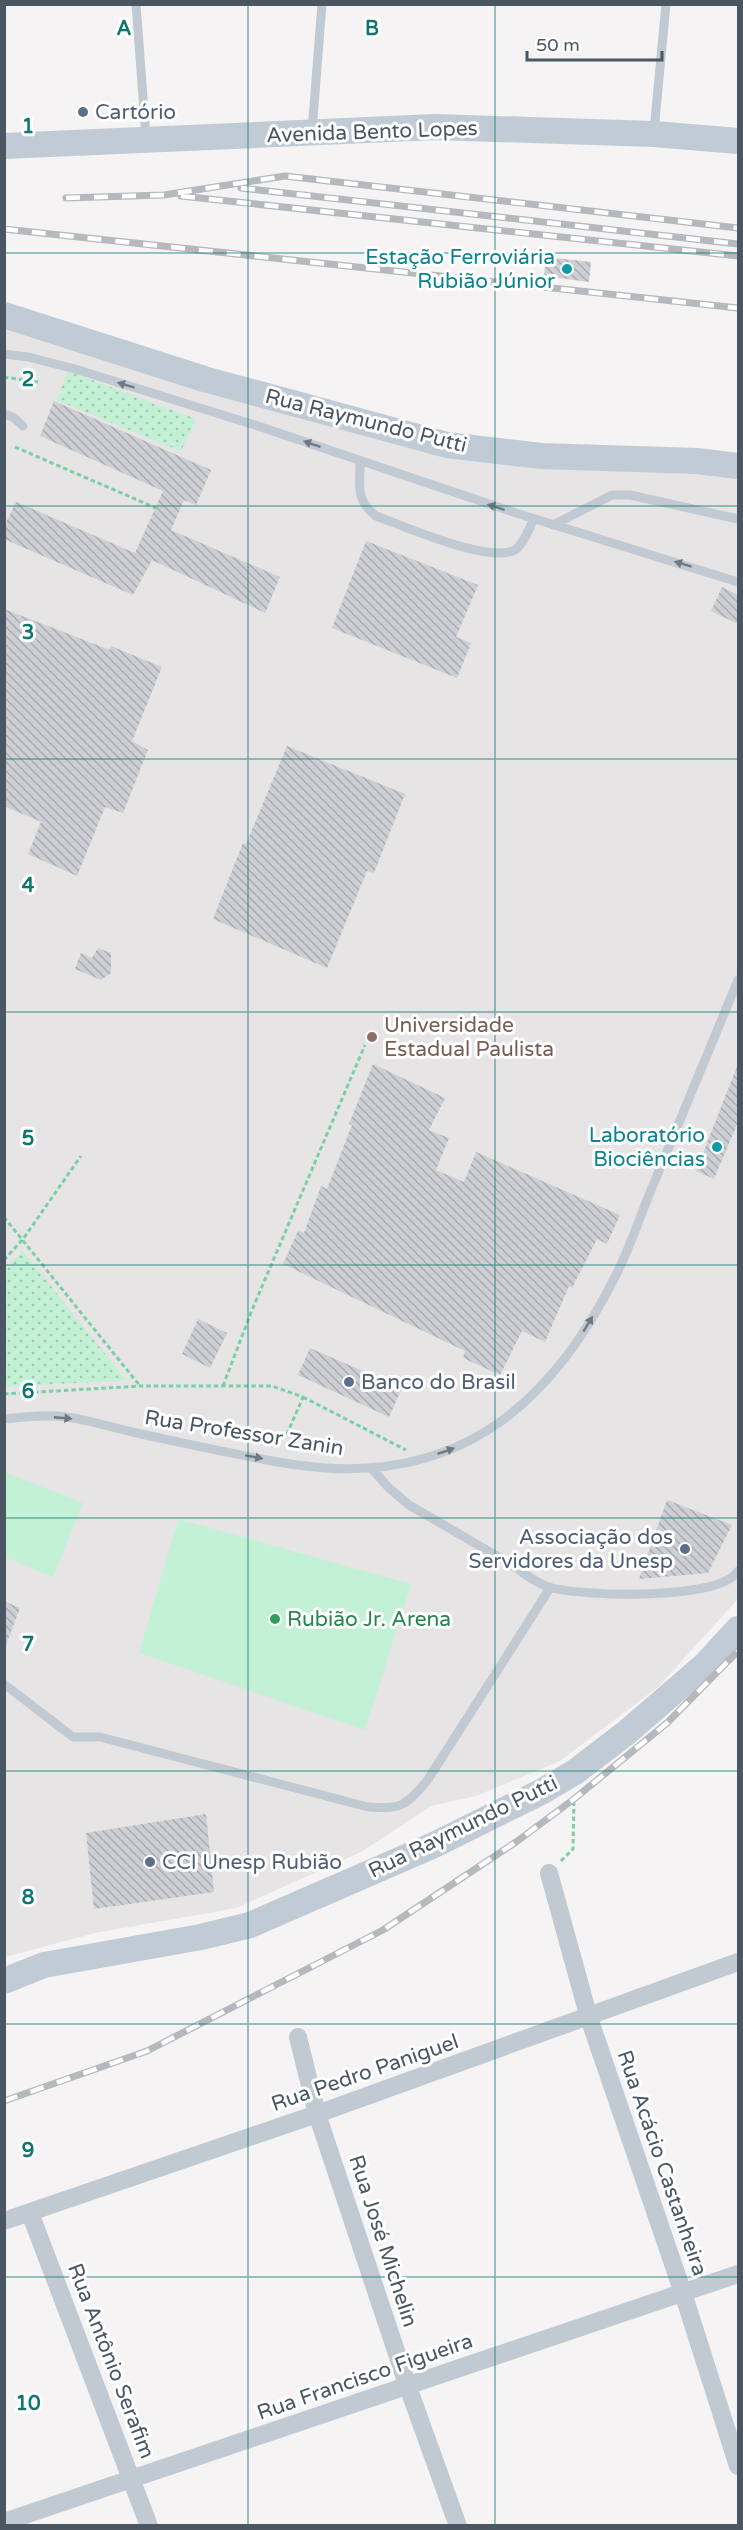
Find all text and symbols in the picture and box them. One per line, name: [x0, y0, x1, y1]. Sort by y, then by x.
text: A: [117, 17, 132, 41]
text: B: [365, 17, 379, 41]
scale bar: [527, 24, 662, 62]
text: 50 m: [536, 34, 580, 56]
place label: Cartório: [95, 100, 176, 125]
marker: Cartório: [76, 105, 90, 119]
text: 1: [22, 115, 34, 139]
street label: Avenida Bento Lopes: [266, 116, 478, 148]
place label: Estação Ferroviária Rubião Júnior: [365, 245, 555, 294]
marker: Estação Ferroviária Rubião Júnior: [560, 262, 574, 276]
text: 2: [22, 368, 34, 392]
one-way arrow: [117, 380, 135, 389]
street label: Rua Raymundo Putti: [262, 384, 470, 458]
one-way arrow: [303, 439, 321, 449]
one-way arrow: [487, 501, 505, 511]
one-way arrow: [674, 559, 692, 569]
text: 3: [22, 621, 34, 645]
text: 4: [22, 874, 35, 898]
place label: Universidade Estadual Paulista: [384, 1013, 554, 1062]
marker: Universidade Estadual Paulista: [365, 1030, 379, 1044]
place label: Laboratório Biociências: [589, 1123, 705, 1172]
text: 5: [22, 1127, 34, 1151]
marker: Laboratório Biociências: [710, 1140, 724, 1154]
one-way arrow: [582, 1316, 593, 1332]
place label: Banco do Brasil: [361, 1370, 516, 1395]
marker: Banco do Brasil: [342, 1375, 356, 1389]
text: 6: [22, 1380, 34, 1404]
street label: Rua Professor Zanin: [143, 1405, 345, 1461]
one-way arrow: [53, 1413, 72, 1422]
one-way arrow: [437, 1446, 455, 1456]
one-way arrow: [244, 1453, 263, 1462]
place label: Associação dos Servidores da Unesp: [469, 1525, 673, 1574]
marker: Associação dos Servidores da Unesp: [678, 1542, 692, 1556]
place label: Rubião Jr. Arena: [287, 1607, 451, 1632]
marker: Rubião Jr. Arena: [268, 1612, 282, 1626]
text: 7: [22, 1633, 34, 1657]
street label: Rua Raymundo Putti: [364, 1770, 562, 1884]
place label: CCI Unesp Rubião: [162, 1850, 342, 1875]
marker: CCI Unesp Rubião: [143, 1855, 157, 1869]
text: 8: [22, 1886, 34, 1910]
street label: Rua Pedro Paniguel: [268, 2029, 462, 2117]
street label: Rua Acácio Castanheira: [612, 2047, 712, 2279]
text: 9: [22, 2139, 34, 2163]
street label: Rua José Michelin: [343, 2152, 423, 2330]
street label: Rua Antônio Serafim: [62, 2260, 160, 2462]
street label: Rua Francisco Figueira: [254, 2328, 476, 2426]
text: 10: [15, 2392, 41, 2416]

